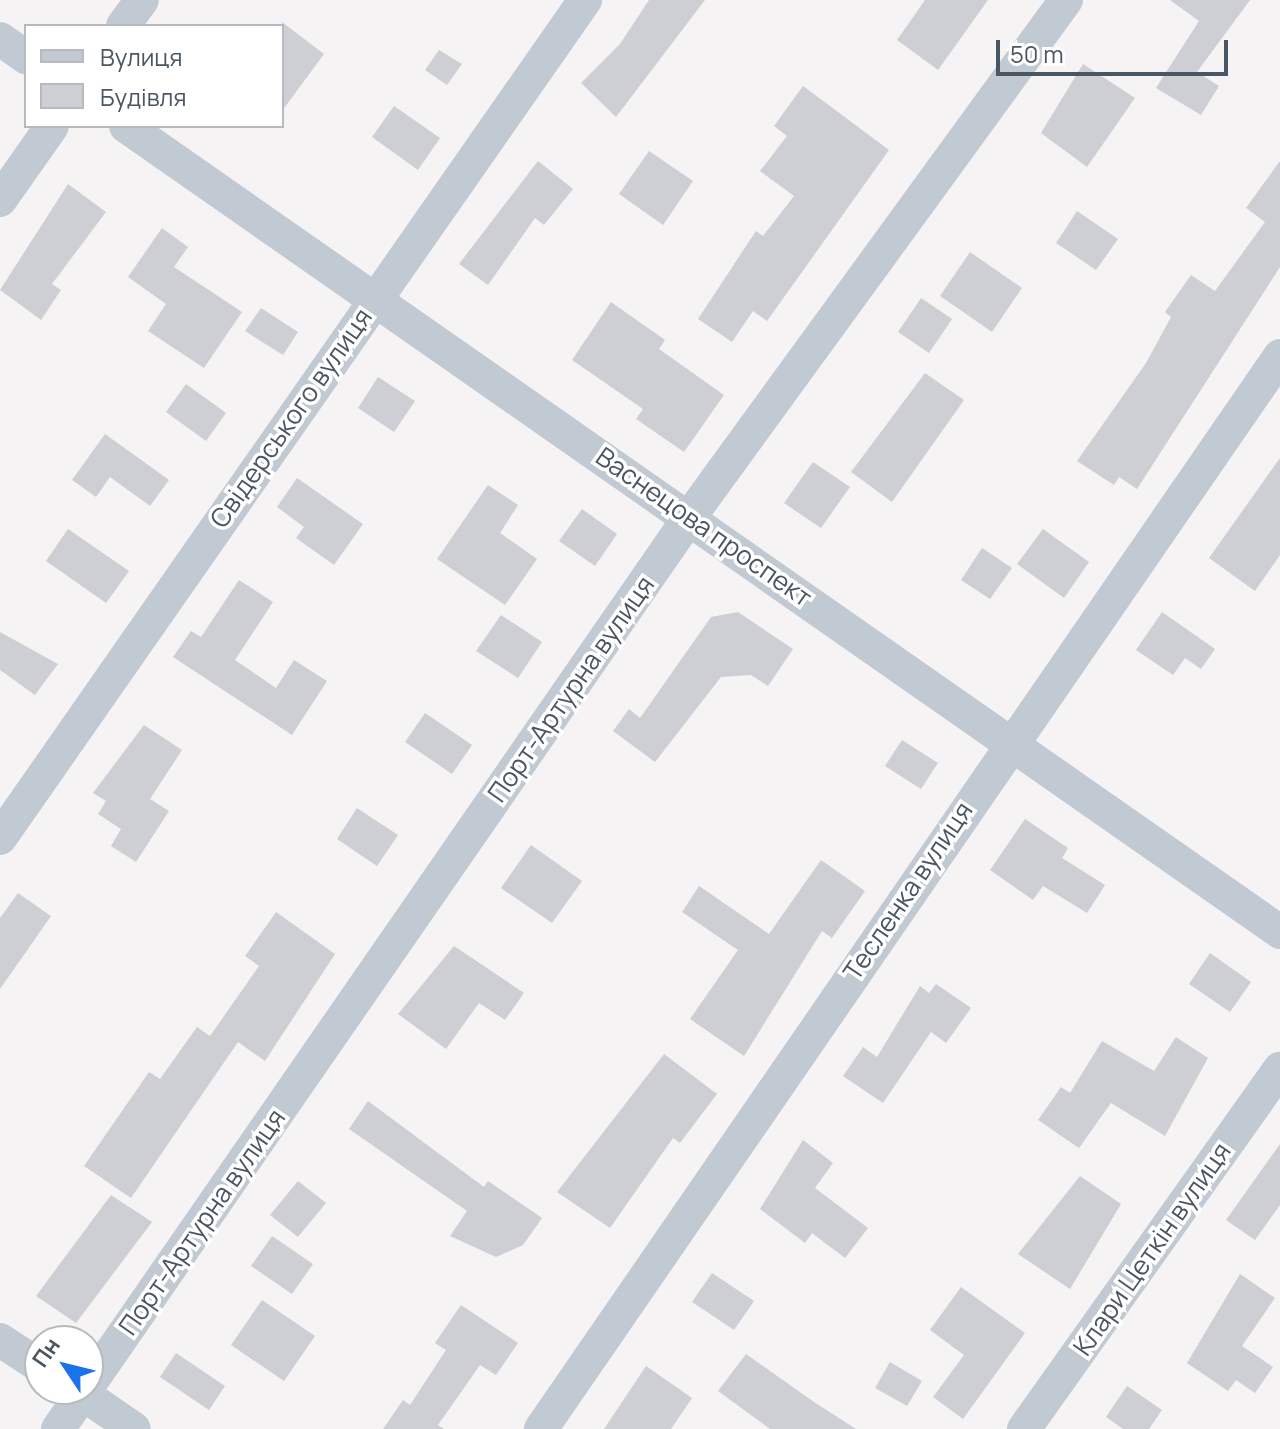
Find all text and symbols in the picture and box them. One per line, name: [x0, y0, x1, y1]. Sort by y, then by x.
legend: [24, 24, 284, 128]
scale bar: [1000, 24, 1232, 74]
text: 50 m: [1010, 37, 1064, 70]
text: Вулиця: [100, 40, 182, 73]
text: Будівля: [100, 80, 187, 113]
street label: Свідерського вулиця: [203, 302, 379, 534]
street label: Васнецова проспект: [590, 441, 818, 613]
street label: Порт-Артурна вулиця: [481, 570, 661, 808]
street label: Тесленка вулиця: [837, 796, 979, 986]
street label: Порт-Артурна вулиця: [112, 1103, 292, 1341]
street label: Клари Цеткін вулиця: [1067, 1136, 1237, 1362]
north arrow: [24, 1325, 104, 1405]
text: Пн: [25, 1332, 67, 1373]

